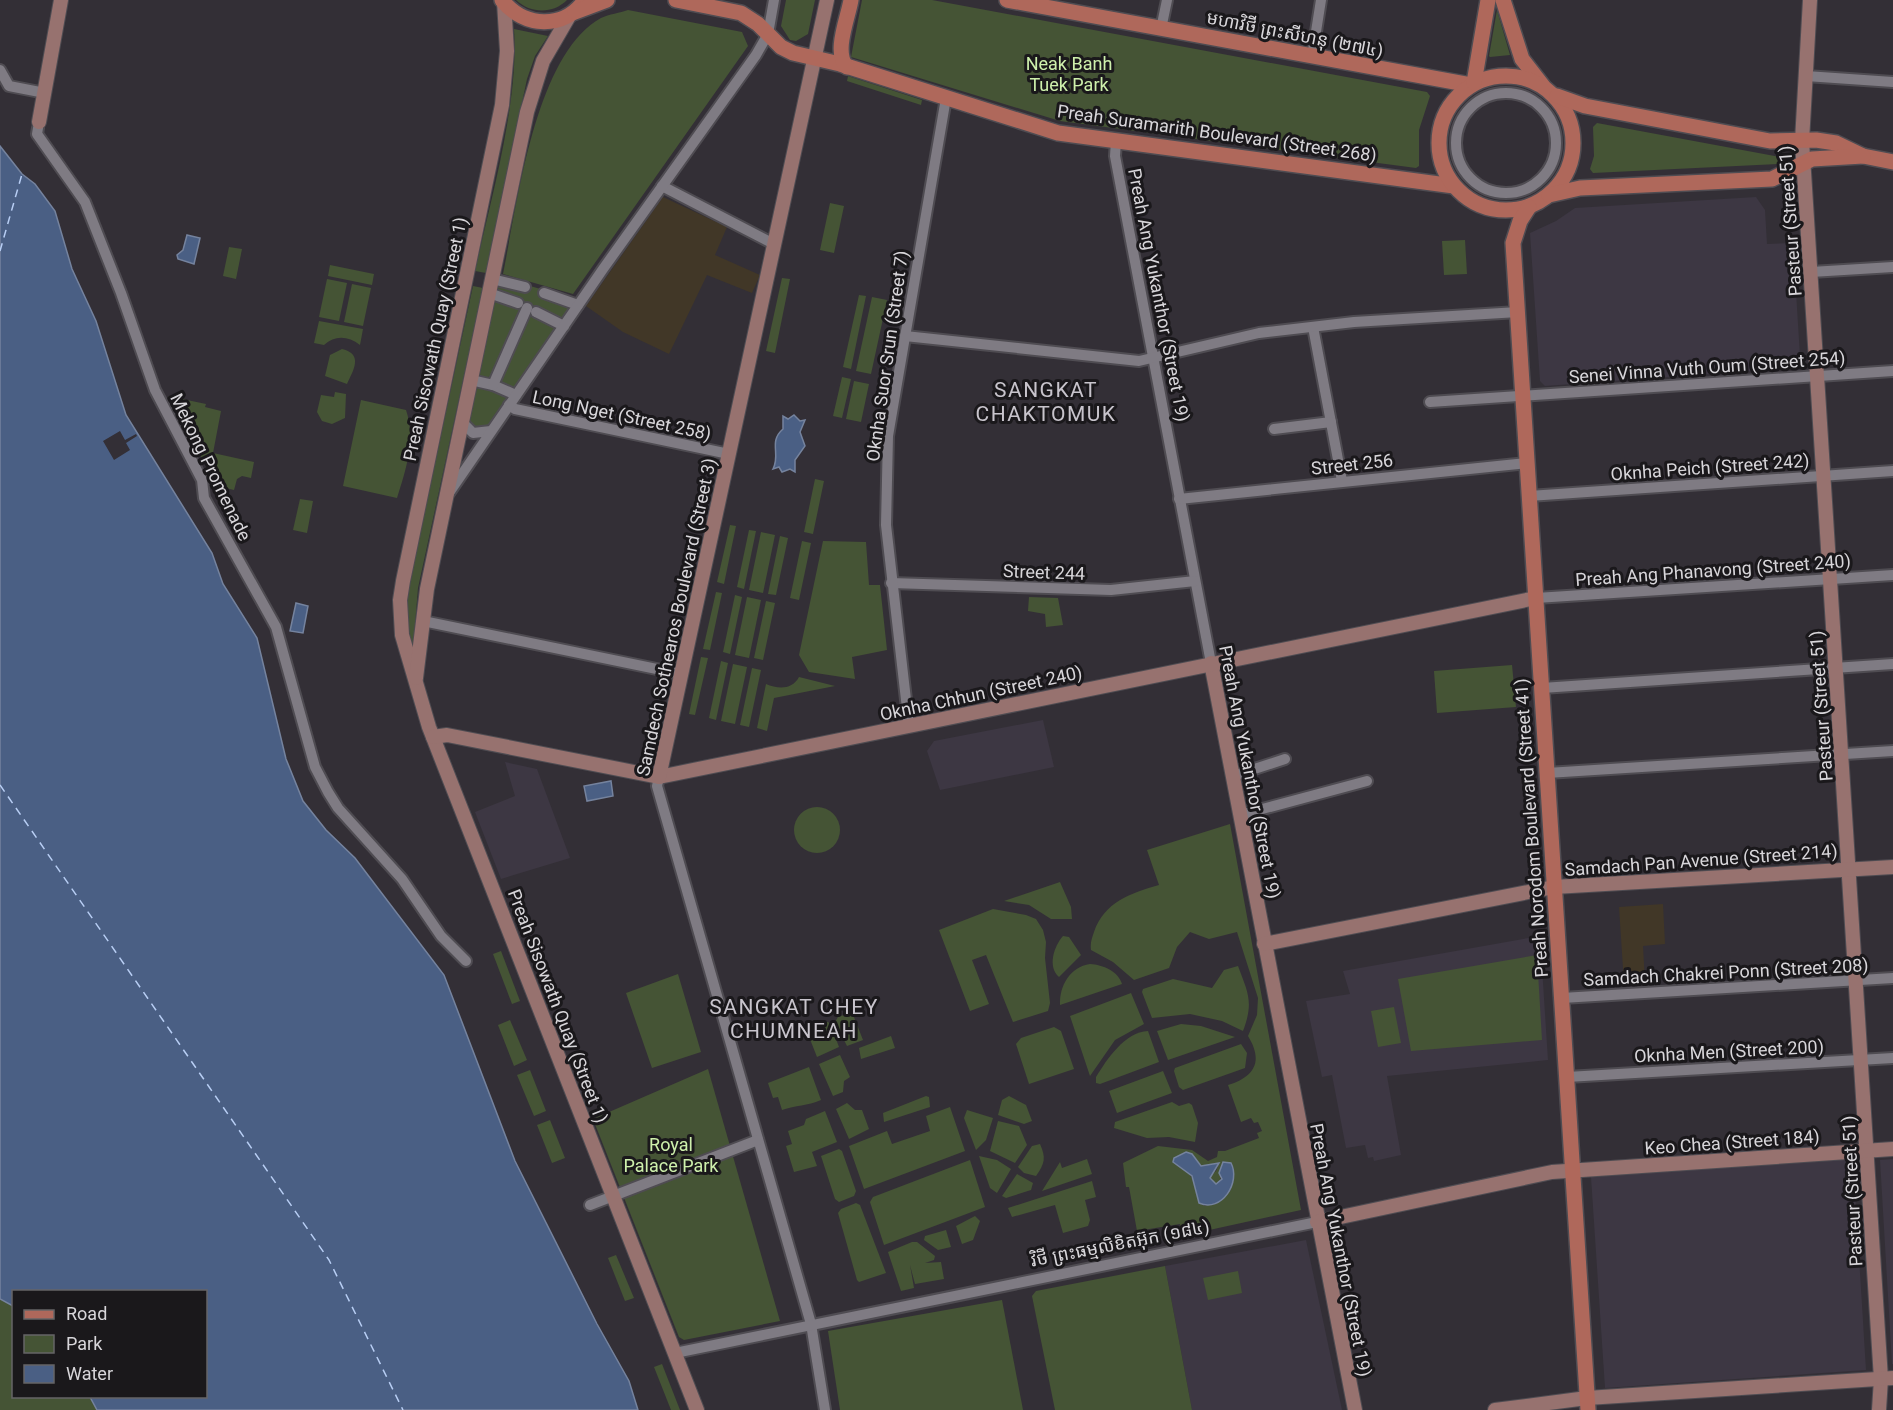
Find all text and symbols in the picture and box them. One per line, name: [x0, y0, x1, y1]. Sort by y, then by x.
street label: មហាវិថី ព្រះសីហនុ (២៧៤): [1204, 6, 1385, 64]
park label: Neak Banh Tuek Park: [1026, 53, 1112, 95]
street label: Preah Suramarith Boulevard (Street 268): [1056, 100, 1378, 167]
street label: Pasteur (Street 51): [1774, 145, 1807, 297]
street label: Preah Ang Yukanthor (Street 19): [1123, 166, 1194, 424]
street label: Preah Sisowath Quay (Street 1): [399, 215, 472, 463]
street label: Oknha Suor Srun (Street 7): [862, 249, 913, 463]
street label: Senei Vinna Vuth Oum (Street 254): [1568, 347, 1846, 388]
district label: SANGKAT CHAKTOMUK: [975, 378, 1117, 426]
street label: Long Nget (Street 258): [531, 386, 713, 445]
street label: Mekong Promenade: [166, 390, 256, 544]
street label: Street 256: [1310, 449, 1394, 479]
street label: Oknha Peich (Street 242): [1610, 450, 1810, 485]
street label: Samdech Sothearos Boulevard (Street 3): [632, 456, 721, 778]
street label: Preah Ang Phanavong (Street 240): [1575, 550, 1851, 591]
street label: Street 244: [1003, 560, 1085, 584]
street label: Pasteur (Street 51): [1805, 630, 1838, 782]
street label: Preah Ang Yukanthor (Street 19): [1214, 643, 1285, 901]
street label: Oknha Chhun (Street 240): [878, 661, 1084, 726]
street label: Preah Norodom Boulevard (Street 41): [1510, 678, 1553, 978]
street label: Samdach Pan Avenue (Street 214): [1564, 840, 1838, 881]
street label: Preah Sisowath Quay (Street 1): [503, 886, 612, 1126]
street label: Samdach Chakrei Ponn (Street 208): [1583, 954, 1869, 991]
district label: SANGKAT CHEY CHUMNEAH: [709, 995, 879, 1043]
street label: Oknha Men (Street 200): [1634, 1036, 1824, 1067]
street label: Pasteur (Street 51): [1838, 1115, 1867, 1267]
street label: Preah Ang Yukanthor (Street 19): [1305, 1121, 1376, 1379]
street label: Keo Chea (Street 184): [1644, 1125, 1820, 1160]
park label: Royal Palace Park: [624, 1134, 719, 1176]
street label: វិថី ព្រះធម្មលិខិតអ៊ុក (១៨៤): [1028, 1215, 1212, 1273]
legend: [12, 1290, 207, 1398]
text: Road: [66, 1303, 107, 1324]
text: Park: [66, 1333, 103, 1354]
text: Water: [66, 1363, 113, 1384]

